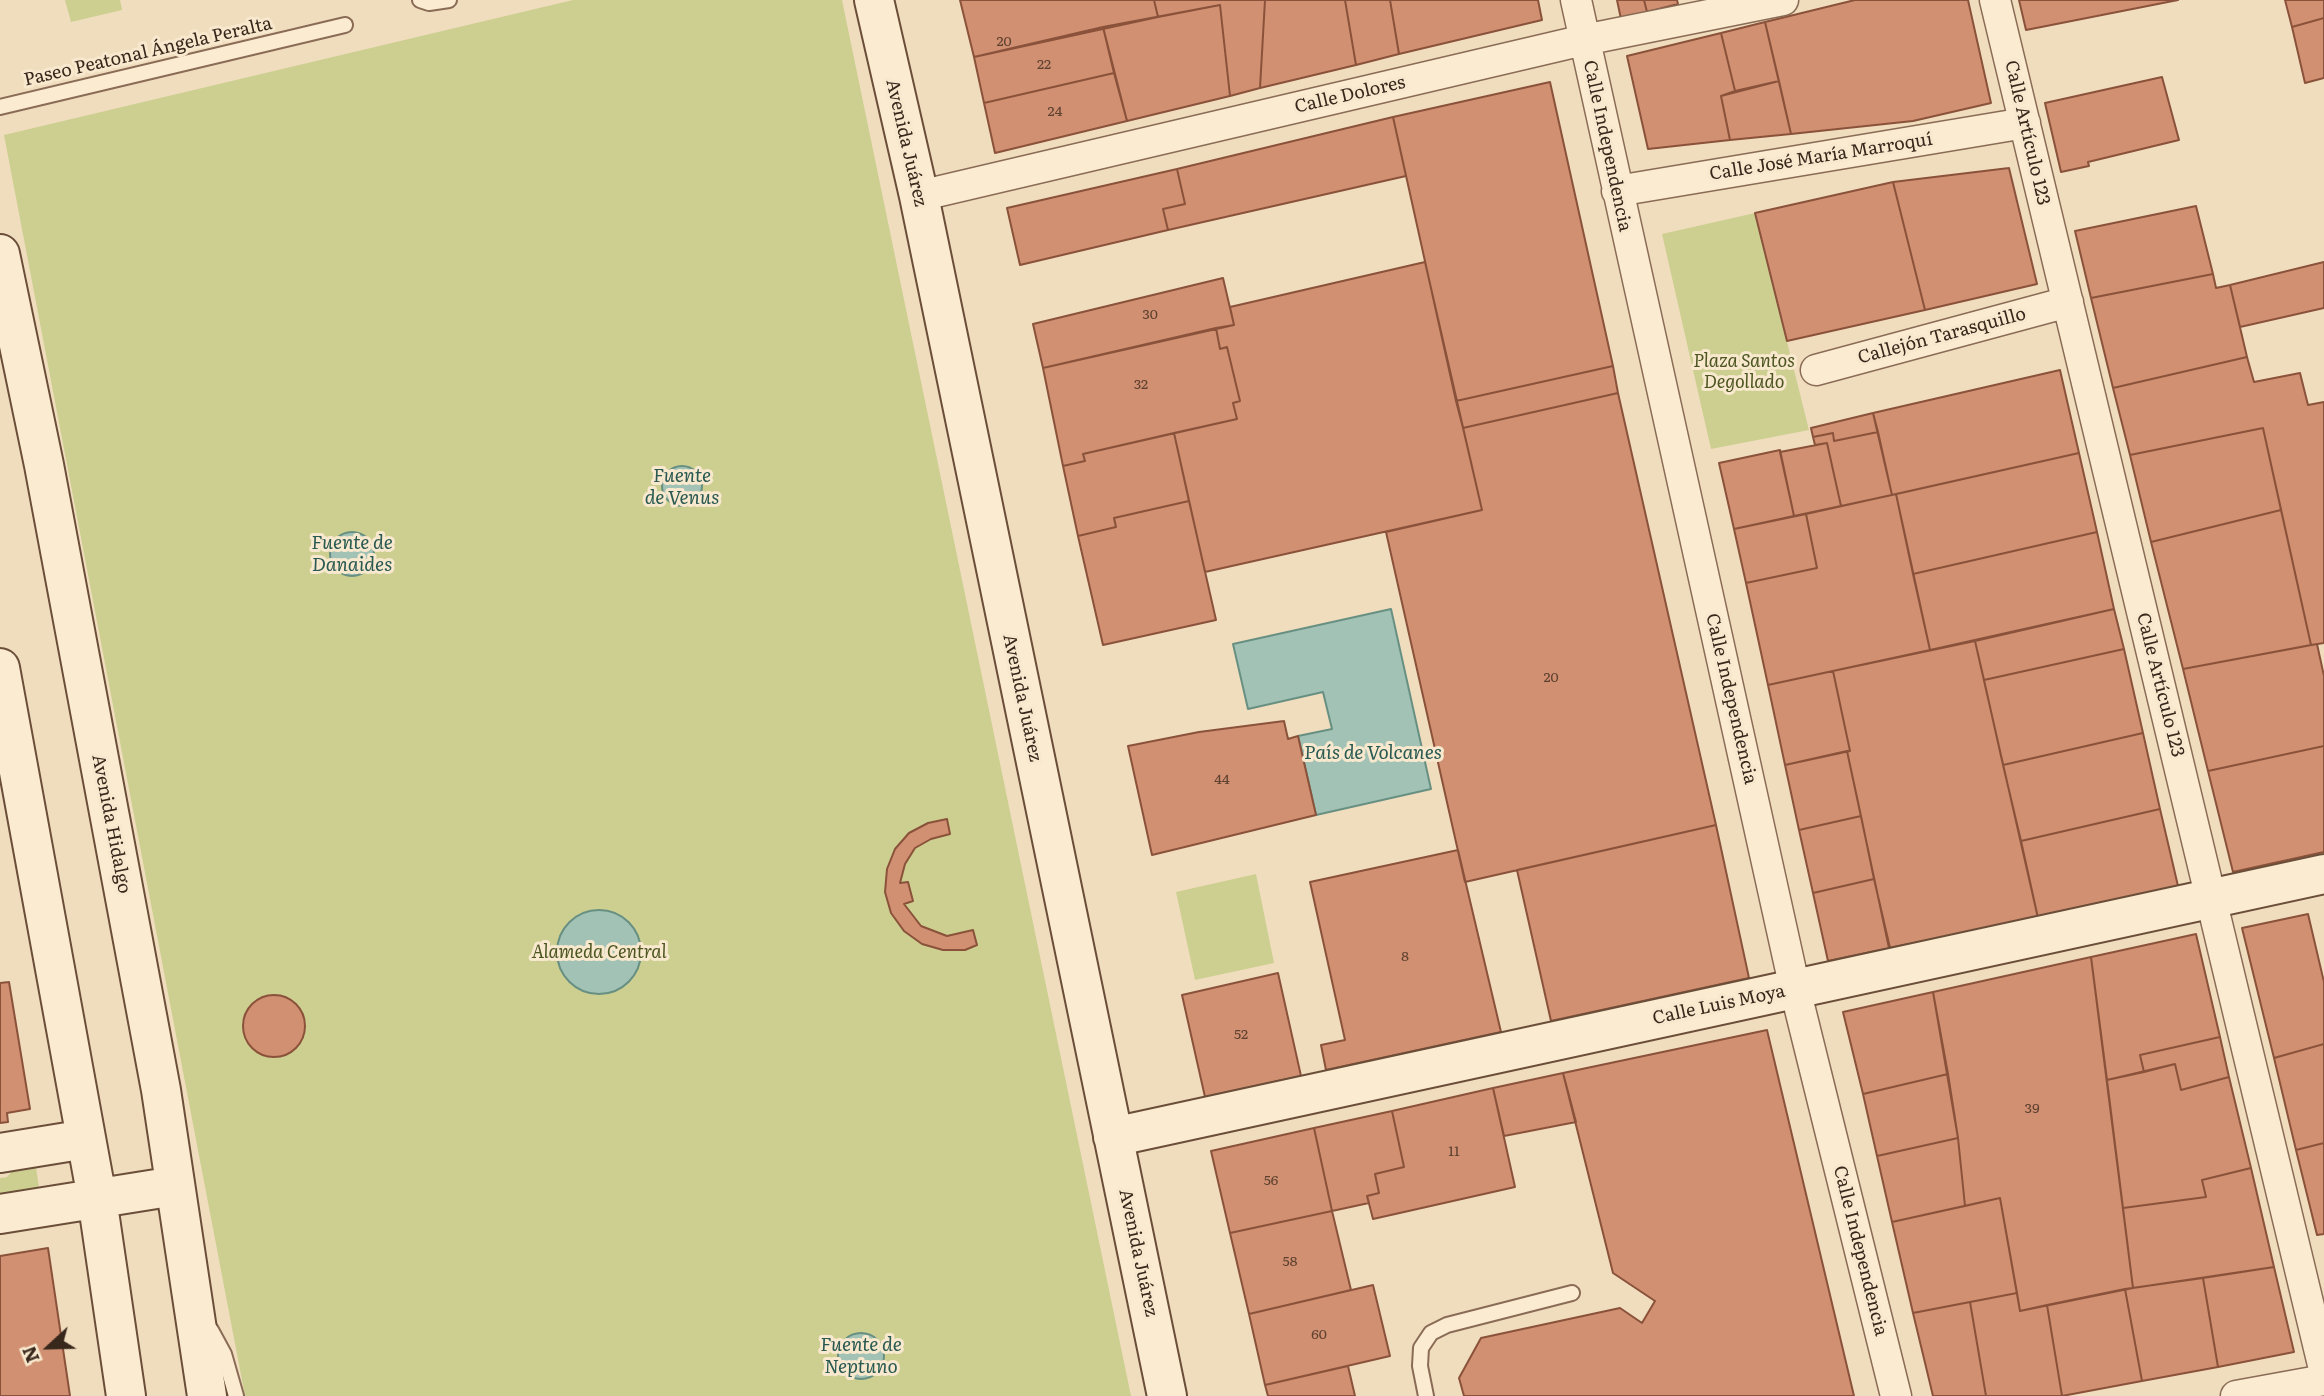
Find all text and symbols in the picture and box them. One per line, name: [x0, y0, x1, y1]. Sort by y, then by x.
street label: Paseo Peatonal Ángela Peralta: [22, 13, 274, 91]
house number: 20: [996, 34, 1012, 50]
house number: 22: [1037, 57, 1051, 73]
street label: Calle Independencia: [1578, 58, 1636, 234]
street label: Calle Artículo 123: [2000, 58, 2054, 208]
street label: Calle Dolores: [1293, 72, 1407, 118]
street label: Avenida Juárez: [881, 77, 931, 209]
house number: 24: [1048, 104, 1062, 120]
street label: Calle José María Marroquí: [1708, 129, 1934, 185]
street label: Callejón Tarasquillo: [1856, 303, 2028, 369]
house number: 30: [1142, 307, 1158, 323]
park label: Plaza Santos Degollado: [1693, 351, 1795, 394]
house number: 32: [1134, 377, 1148, 393]
water label: Fuente de Venus: [645, 465, 719, 509]
water label: Fuente de Danaides: [311, 532, 393, 576]
street label: Calle Independencia: [1701, 611, 1761, 787]
street label: Calle Artículo 123: [2132, 611, 2188, 759]
street label: Avenida Juárez: [998, 632, 1046, 764]
house number: 20: [1543, 670, 1559, 686]
water label: País de Volcanes: [1304, 742, 1442, 764]
street label: Avenida Hidalgo: [87, 753, 135, 895]
house number: 44: [1214, 772, 1230, 788]
park label: Alameda Central: [531, 942, 667, 964]
house number: 8: [1401, 949, 1409, 965]
street label: Calle Luis Moya: [1651, 980, 1787, 1030]
house number: 52: [1234, 1027, 1248, 1043]
house number: 39: [2025, 1101, 2039, 1117]
house number: 11: [1448, 1144, 1460, 1160]
street label: Calle Independencia: [1828, 1164, 1892, 1338]
house number: 56: [1264, 1173, 1278, 1189]
street label: Avenida Juárez: [1114, 1187, 1162, 1319]
house number: 58: [1283, 1254, 1297, 1270]
north arrow: [14, 1312, 84, 1382]
house number: 60: [1311, 1327, 1327, 1343]
water label: Fuente de Neptuno: [820, 1334, 902, 1378]
text: N: [14, 1342, 46, 1368]

